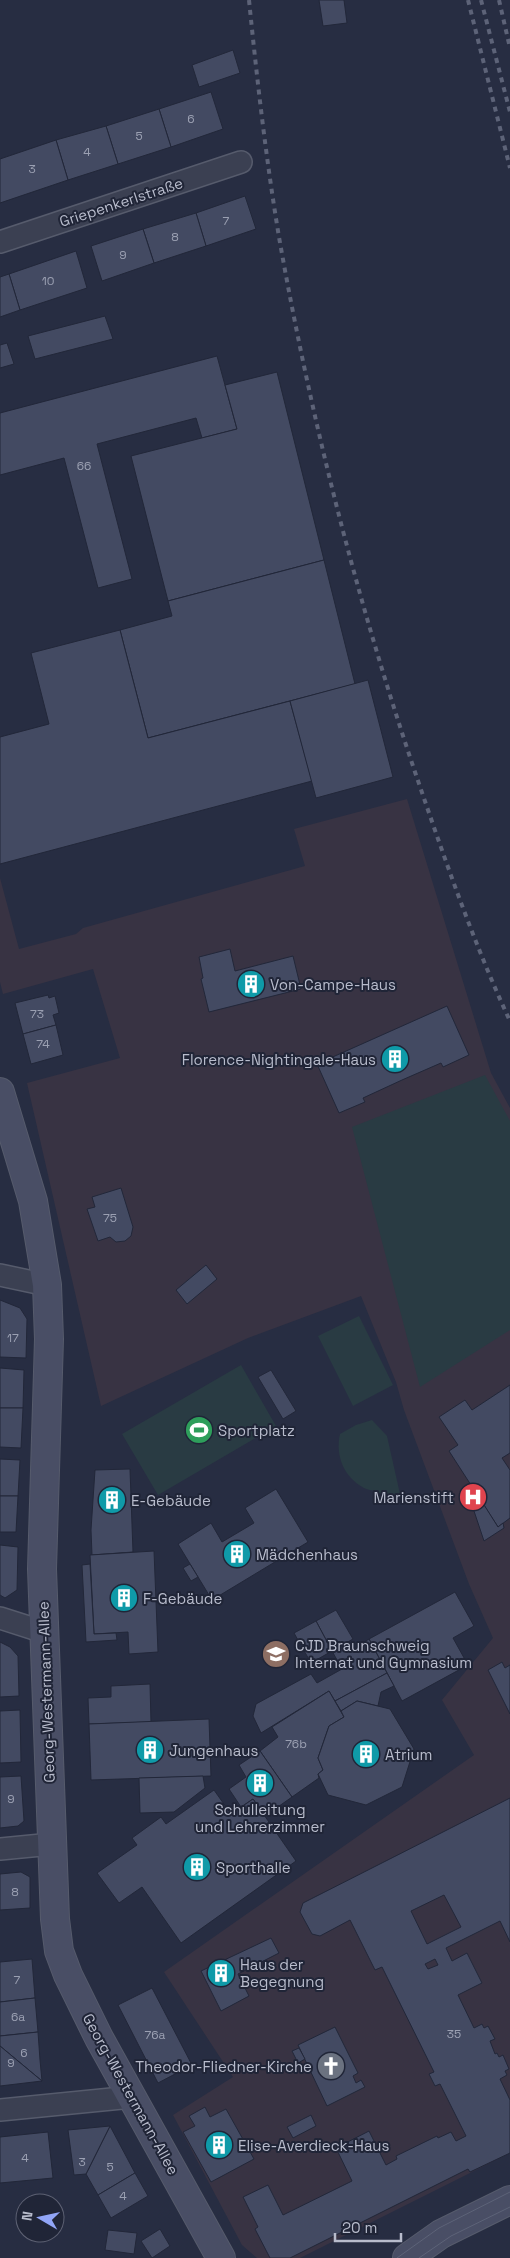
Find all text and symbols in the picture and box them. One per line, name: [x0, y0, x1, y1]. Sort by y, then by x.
house number: 6: [187, 111, 195, 127]
house number: 5: [135, 128, 143, 144]
house number: 4: [83, 144, 91, 160]
house number: 3: [28, 161, 36, 177]
street label: Griepenkerlstraße: [57, 173, 185, 231]
house number: 7: [223, 213, 230, 229]
house number: 8: [171, 229, 179, 245]
house number: 9: [119, 247, 127, 263]
house number: 10: [42, 273, 54, 289]
house number: 66: [77, 458, 91, 474]
building icon: Von-Campe-Haus: [236, 969, 266, 999]
place label: Von-Campe-Haus: [270, 975, 396, 994]
house number: 73: [30, 1006, 44, 1022]
house number: 74: [36, 1036, 50, 1052]
building icon: Florence-Nightingale-Haus: [380, 1044, 410, 1074]
place label: Florence-Nightingale-Haus: [182, 1050, 376, 1069]
house number: 75: [103, 1210, 117, 1226]
house number: 17: [7, 1330, 19, 1346]
sports icon: Sportplatz: [184, 1415, 214, 1445]
place label: Sportplatz: [218, 1421, 295, 1440]
hospital icon: Marienstift: [458, 1482, 488, 1512]
building icon: E-Gebäude: [97, 1485, 127, 1515]
place label: Marienstift: [373, 1488, 454, 1507]
place label: E-Gebäude: [131, 1491, 211, 1510]
building icon: Mädchenhaus: [222, 1539, 252, 1569]
place label: Mädchenhaus: [256, 1545, 358, 1564]
building icon: F-Gebäude: [109, 1583, 139, 1613]
place label: F-Gebäude: [143, 1589, 223, 1608]
street label: Georg-Westermann-Allee: [33, 1601, 59, 1783]
place label: CJD Braunschweig Internat und Gymnasium: [295, 1636, 472, 1672]
school or university icon: CJD Braunschweig Internat und Gymnasium: [261, 1639, 291, 1669]
building icon: Jungenhaus: [135, 1735, 165, 1765]
house number: 76b: [285, 1736, 307, 1752]
building icon: Atrium: [351, 1739, 381, 1769]
place label: Jungenhaus: [169, 1741, 258, 1760]
place label: Atrium: [385, 1745, 432, 1764]
building icon: Schulleitung und Lehrerzimmer: [245, 1768, 275, 1798]
house number: 9: [7, 1791, 15, 1807]
place label: Schulleitung und Lehrerzimmer: [195, 1800, 325, 1836]
building icon: Sporthalle: [182, 1852, 212, 1882]
place label: Sporthalle: [216, 1858, 291, 1877]
house number: 8: [11, 1884, 19, 1900]
place label: Haus der Begegnung: [240, 1955, 324, 1991]
building icon: Haus der Begegnung: [206, 1958, 236, 1988]
house number: 7: [14, 1972, 21, 1988]
house number: 6a: [11, 2009, 25, 2025]
street label: Georg-Westermann-Allee: [79, 2010, 183, 2178]
house number: 35: [447, 2026, 461, 2042]
house number: 76a: [145, 2027, 166, 2043]
house number: 6: [20, 2045, 28, 2061]
church icon: Theodor-Fliedner-Kirche: [316, 2051, 346, 2081]
house number: 9: [7, 2055, 15, 2071]
place label: Theodor-Fliedner-Kirche: [135, 2057, 312, 2076]
building icon: Elise-Averdieck-Haus: [204, 2130, 234, 2160]
place label: Elise-Averdieck-Haus: [238, 2136, 390, 2155]
house number: 4: [21, 2150, 29, 2166]
house number: 3: [78, 2154, 86, 2170]
house number: 5: [106, 2159, 114, 2175]
house number: 4: [119, 2188, 127, 2204]
north arrow: [15, 2193, 65, 2243]
text: N: [18, 2210, 37, 2222]
scale bar: [335, 2210, 401, 2242]
text: 20 m: [342, 2218, 377, 2237]

